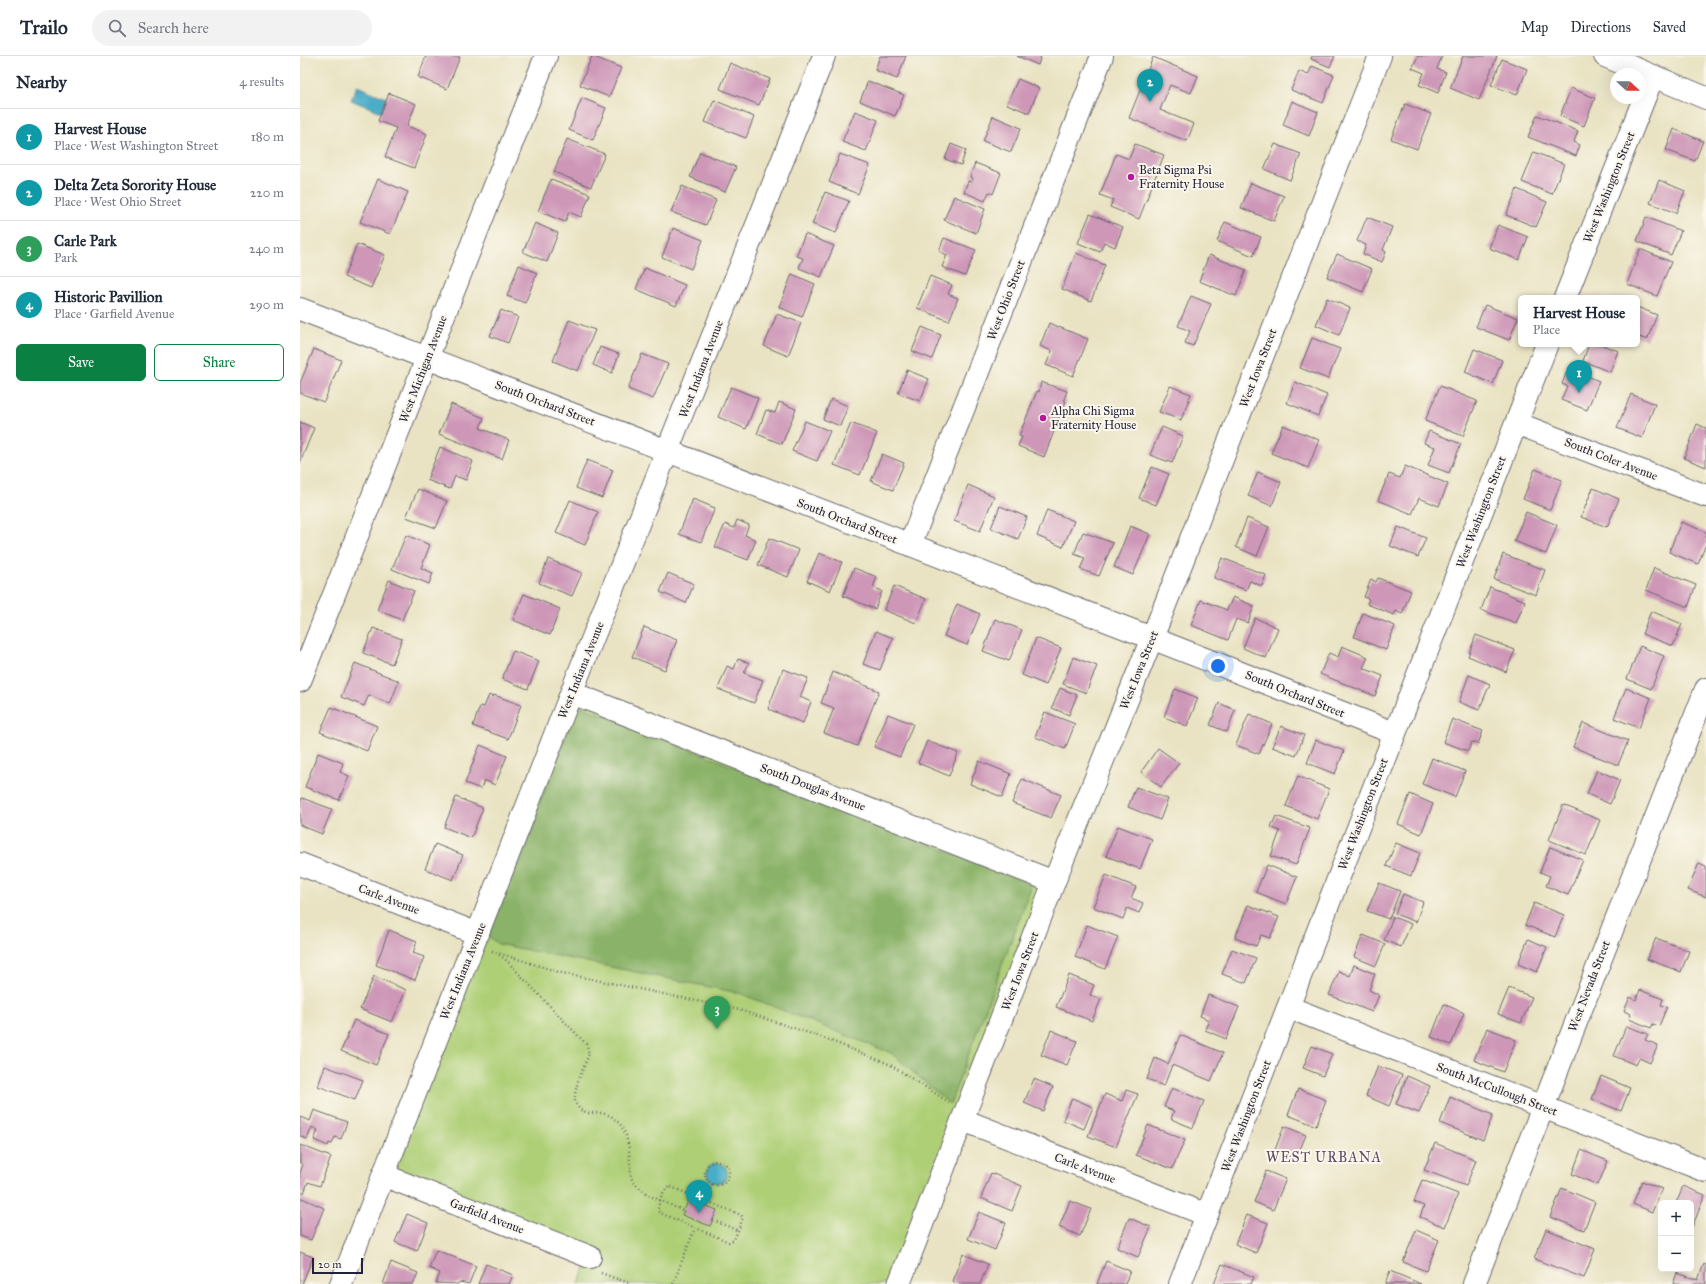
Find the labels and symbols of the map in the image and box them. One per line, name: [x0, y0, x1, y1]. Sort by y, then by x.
north arrow: [1610, 68, 1646, 104]
pin: 2: [1137, 69, 1163, 102]
street label: West Washington Street: [1580, 129, 1639, 245]
place label: Beta Sigma Psi Fraternity House: [1139, 163, 1224, 191]
marker: Beta Sigma Psi Fraternity House: [1126, 172, 1136, 182]
street label: West Ohio Street: [984, 257, 1028, 342]
street label: West Michigan Avenue: [396, 313, 451, 425]
street label: West Indiana Avenue: [676, 318, 726, 420]
street label: West Iowa Street: [1237, 326, 1280, 409]
pin: 1: [1566, 360, 1592, 393]
street label: South Orchard Street: [493, 377, 598, 429]
place label: Alpha Chi Sigma Fraternity House: [1050, 404, 1136, 432]
marker: Alpha Chi Sigma Fraternity House: [1038, 413, 1048, 423]
street label: South Coler Avenue: [1562, 435, 1660, 483]
street label: West Washington Street: [1453, 453, 1510, 570]
street label: South Orchard Street: [795, 495, 900, 547]
street label: West Indiana Avenue: [555, 619, 607, 721]
street label: West Iowa Street: [1117, 628, 1161, 711]
your location: [1208, 656, 1228, 676]
street label: South Orchard Street: [1243, 668, 1348, 721]
street label: West Washington Street: [1335, 755, 1392, 872]
street label: South Douglas Avenue: [758, 760, 868, 815]
street label: Carle Avenue: [356, 881, 422, 917]
street label: West Indiana Avenue: [437, 920, 489, 1022]
street label: West Iowa Street: [999, 929, 1042, 1012]
street label: West Nevada Street: [1565, 938, 1613, 1033]
pin: 3: [704, 996, 730, 1029]
street label: West Washington Street: [1218, 1057, 1275, 1174]
street label: South McCullough Street: [1434, 1059, 1560, 1120]
district label: WEST URBANA: [1266, 1149, 1382, 1166]
street label: Carle Avenue: [1052, 1150, 1118, 1186]
pin: 4: [686, 1180, 712, 1213]
street label: Garfield Avenue: [448, 1195, 526, 1237]
scale bar: [312, 1256, 363, 1275]

